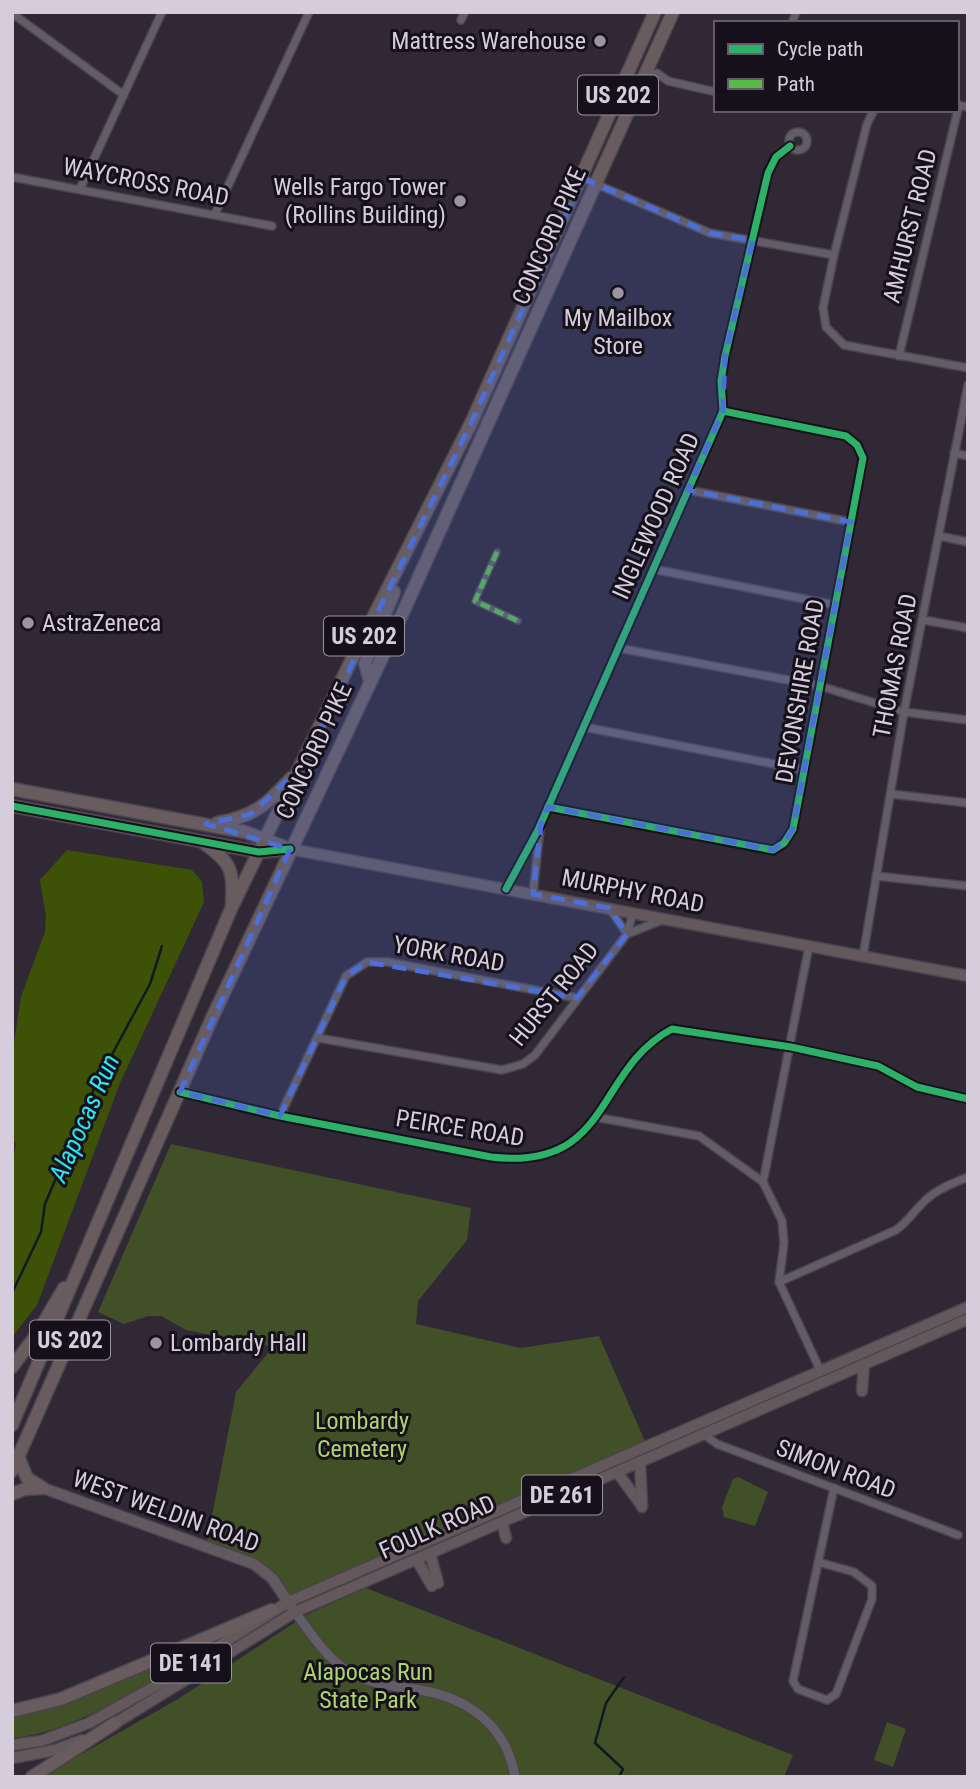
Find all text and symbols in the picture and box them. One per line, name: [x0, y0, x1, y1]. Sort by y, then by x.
legend: [714, 21, 959, 112]
place label: Mattress Warehouse: [391, 27, 586, 55]
marker: Mattress Warehouse: [592, 33, 608, 49]
text: Cycle path: [777, 37, 863, 61]
text: Path: [777, 72, 815, 96]
road number: US 202: [578, 76, 658, 114]
street label: AMHURST ROAD: [877, 146, 943, 306]
street label: WAYCROSS ROAD: [61, 152, 231, 212]
street label: CONCORD PIKE: [506, 163, 592, 309]
place label: Wells Fargo Tower (Rollins Building): [273, 173, 446, 229]
marker: Wells Fargo Tower (Rollins Building): [452, 193, 468, 209]
marker: My Mailbox Store: [610, 285, 626, 301]
place label: My Mailbox Store: [564, 304, 672, 360]
street label: INGLEWOOD ROAD: [607, 428, 705, 604]
street label: THOMAS ROAD: [867, 591, 923, 741]
street label: DEVONSHIRE ROAD: [770, 597, 830, 785]
place label: AstraZeneca: [42, 609, 161, 637]
marker: AstraZeneca: [20, 615, 36, 631]
road number: US 202: [324, 616, 404, 656]
street label: CONCORD PIKE: [270, 678, 358, 824]
street label: MURPHY ROAD: [559, 863, 707, 919]
street label: YORK ROAD: [391, 930, 507, 978]
street label: HURST ROAD: [504, 936, 604, 1052]
water label: Alapocas Run: [42, 1050, 125, 1187]
street label: PEIRCE ROAD: [394, 1104, 526, 1152]
road number: US 202: [30, 1320, 110, 1359]
place label: Lombardy Hall: [170, 1329, 307, 1357]
marker: Lombardy Hall: [148, 1335, 164, 1351]
park label: Lombardy Cemetery: [315, 1407, 409, 1463]
street label: SIMON ROAD: [772, 1433, 900, 1505]
street label: WEST WELDIN ROAD: [69, 1464, 263, 1558]
road number: DE 261: [522, 1476, 602, 1514]
street label: FOULK ROAD: [375, 1489, 499, 1565]
road number: DE 141: [151, 1644, 231, 1682]
park label: Alapocas Run State Park: [303, 1658, 433, 1714]

